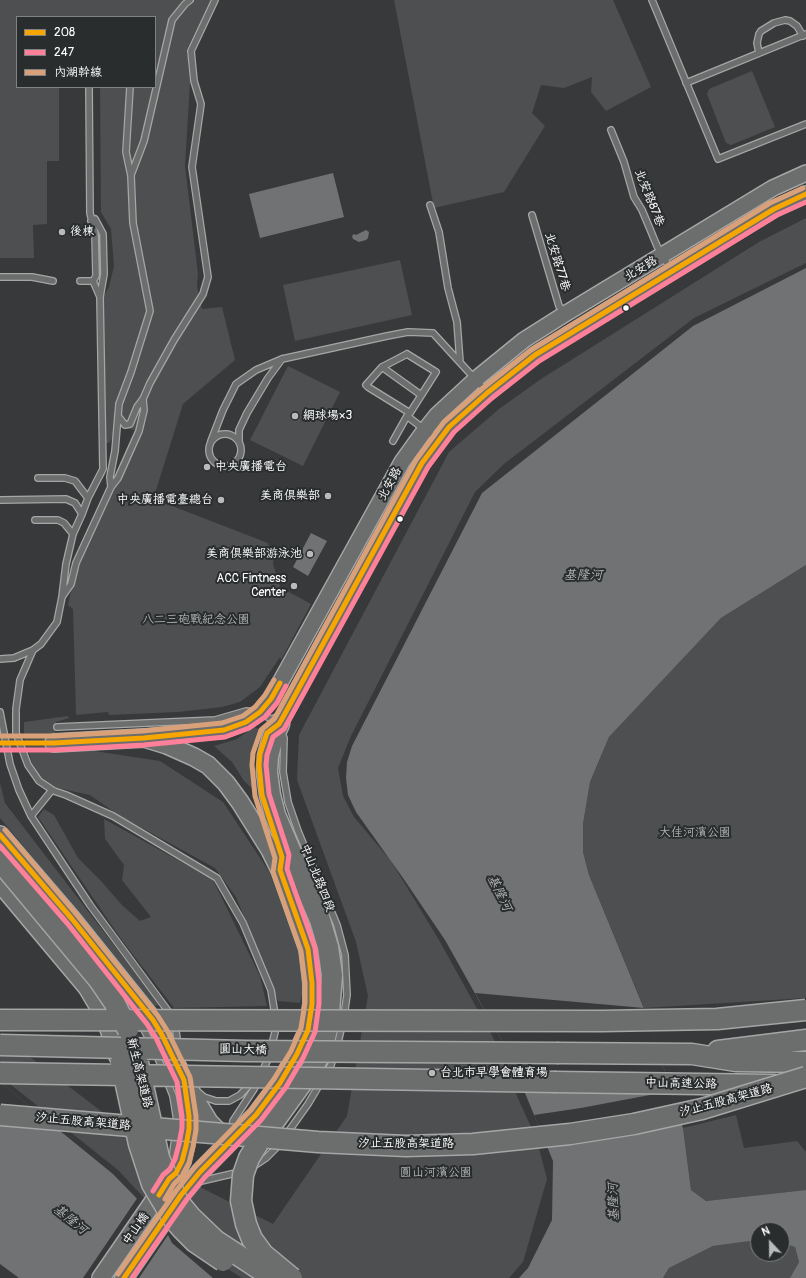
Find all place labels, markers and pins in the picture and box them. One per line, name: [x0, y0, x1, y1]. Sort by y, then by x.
place label: 後棟: [70, 225, 94, 239]
marker: 後棟: [57, 227, 67, 237]
unlabelled marker: [621, 303, 631, 313]
place label: 網球場×3: [303, 409, 352, 423]
marker: 網球場×3: [290, 411, 300, 421]
place label: 中央廣播電台: [215, 460, 287, 474]
marker: 中央廣播電台: [202, 462, 212, 472]
place label: 美商俱樂部: [260, 489, 320, 503]
marker: 美商俱樂部: [323, 491, 333, 501]
place label: 中央廣播電臺總台: [117, 493, 213, 507]
marker: 中央廣播電臺總台: [216, 495, 226, 505]
unlabelled marker: [395, 514, 405, 524]
place label: 美商俱樂部游泳池: [206, 547, 302, 561]
marker: 美商俱樂部游泳池: [305, 549, 315, 559]
place label: ACC Fintness Center: [217, 572, 286, 600]
marker: ACC Fintness Center: [289, 581, 299, 591]
place label: 台北市早學會體育場: [440, 1066, 548, 1080]
marker: 台北市早學會體育場: [427, 1068, 437, 1078]

